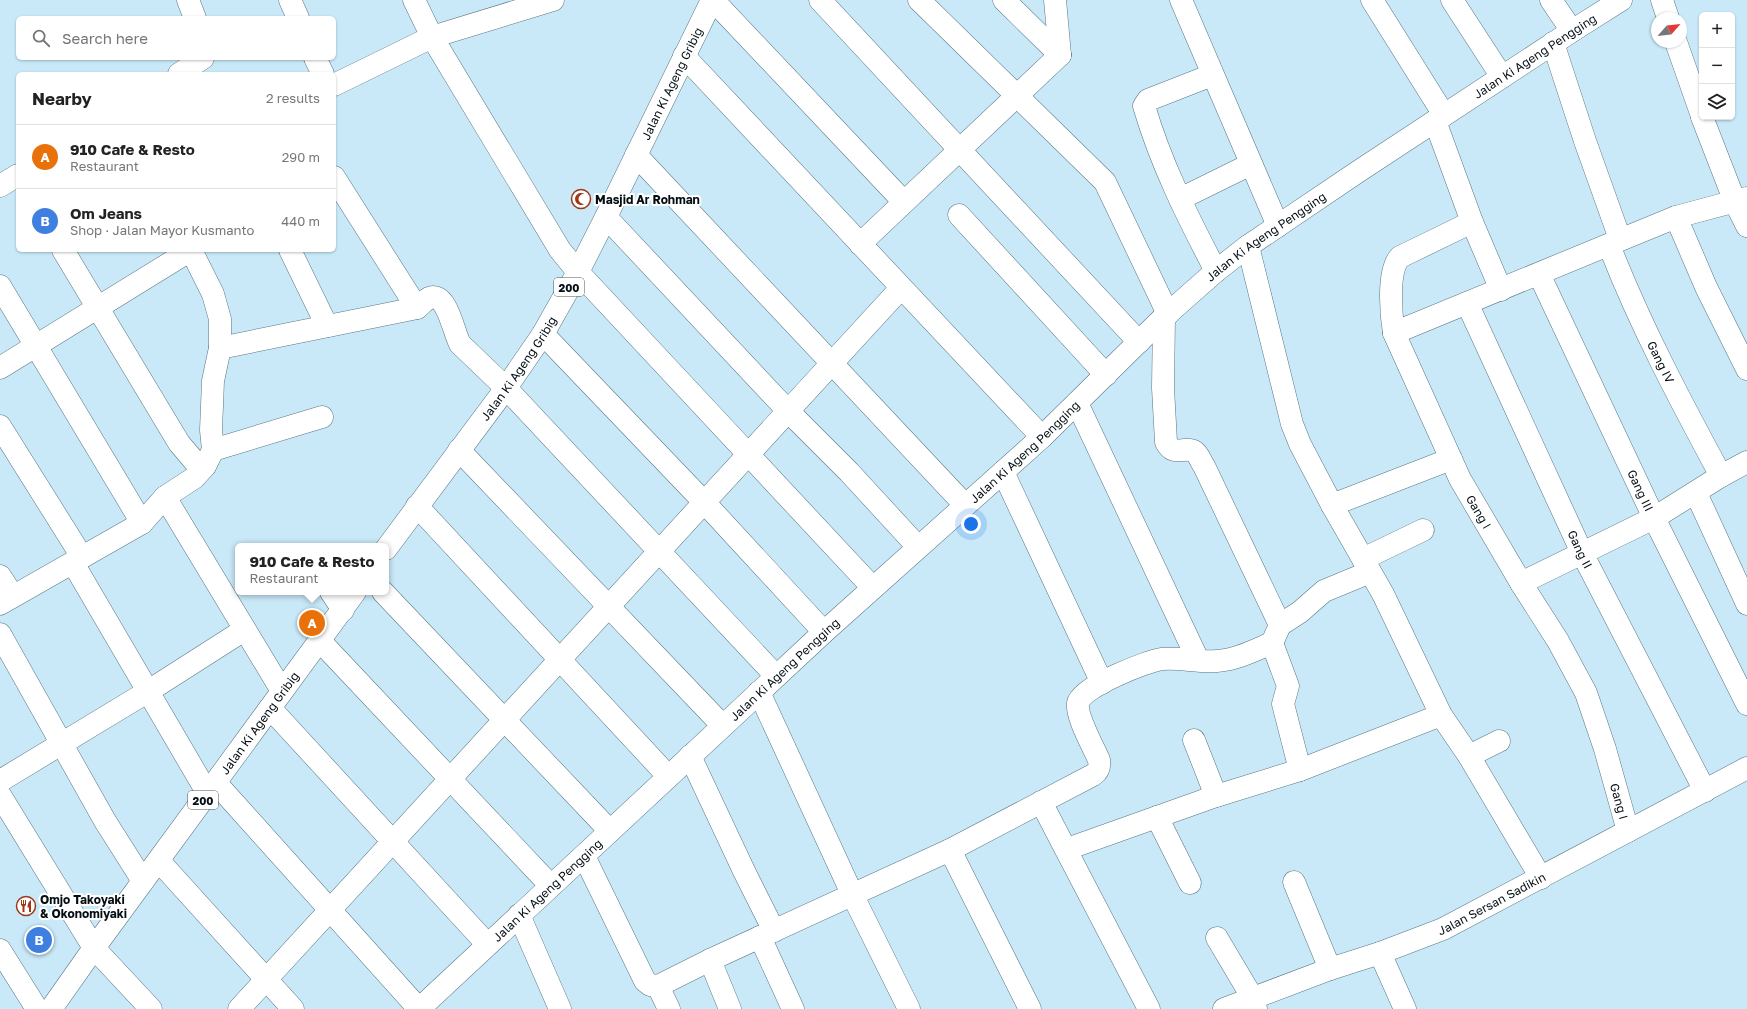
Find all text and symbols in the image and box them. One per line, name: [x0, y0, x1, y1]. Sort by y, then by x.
street label: Jalan Ki Ageng Pengging: [1470, 10, 1599, 101]
north arrow: [1651, 12, 1687, 48]
map controls: [1699, 12, 1735, 120]
button: +: [1699, 12, 1735, 48]
search box: [16, 16, 336, 60]
street label: Jalan Ki Ageng Gribig: [637, 25, 705, 142]
icon: search: [30, 27, 52, 49]
text: Search here: [62, 29, 148, 47]
button: −: [1699, 48, 1735, 84]
button: layers: [1699, 84, 1735, 120]
text: Nearby: [32, 88, 92, 109]
text: 2 results: [266, 90, 320, 106]
text: 910 Cafe & Resto: [70, 140, 195, 158]
text: A: [40, 149, 50, 165]
text: 290 m: [282, 149, 320, 165]
text: Restaurant: [70, 158, 139, 174]
mosque icon: Masjid Ar Rohman: [570, 188, 592, 210]
street label: Jalan Ki Ageng Pengging: [1203, 188, 1328, 284]
place label: Masjid Ar Rohman: [595, 192, 700, 207]
text: Om Jeans: [70, 204, 142, 222]
text: B: [40, 213, 50, 229]
text: 440 m: [281, 213, 320, 229]
text: Shop · Jalan Mayor Kusmanto: [70, 222, 254, 238]
road number: 200: [554, 278, 584, 296]
street label: Jalan Ki Ageng Gribig: [477, 313, 559, 423]
street label: Gang IV: [1645, 338, 1678, 385]
street label: Jalan Ki Ageng Pengging: [966, 397, 1082, 506]
street label: Gang III: [1625, 467, 1657, 513]
street label: Gang I: [1463, 492, 1495, 531]
your location: [961, 514, 981, 534]
street label: Gang II: [1565, 528, 1596, 571]
popup: [235, 543, 389, 595]
text: 910 Cafe & Resto: [250, 552, 374, 570]
text: Restaurant: [250, 570, 318, 586]
pin: A: [299, 608, 325, 638]
street label: Jalan Ki Ageng Pengging: [726, 615, 842, 724]
street label: Jalan Ki Ageng Gribig: [217, 668, 302, 777]
street label: Gang I: [1607, 781, 1632, 821]
road number: 200: [188, 791, 218, 809]
street label: Jalan Ki Ageng Pengging: [489, 835, 605, 944]
street label: Jalan Sersan Sadikin: [1436, 869, 1548, 938]
place label: Omjo Takoyaki & Okonomiyaki: [40, 892, 127, 921]
restaurant icon: Omjo Takoyaki & Okonomiyaki: [15, 895, 37, 917]
pin: B: [26, 925, 52, 955]

